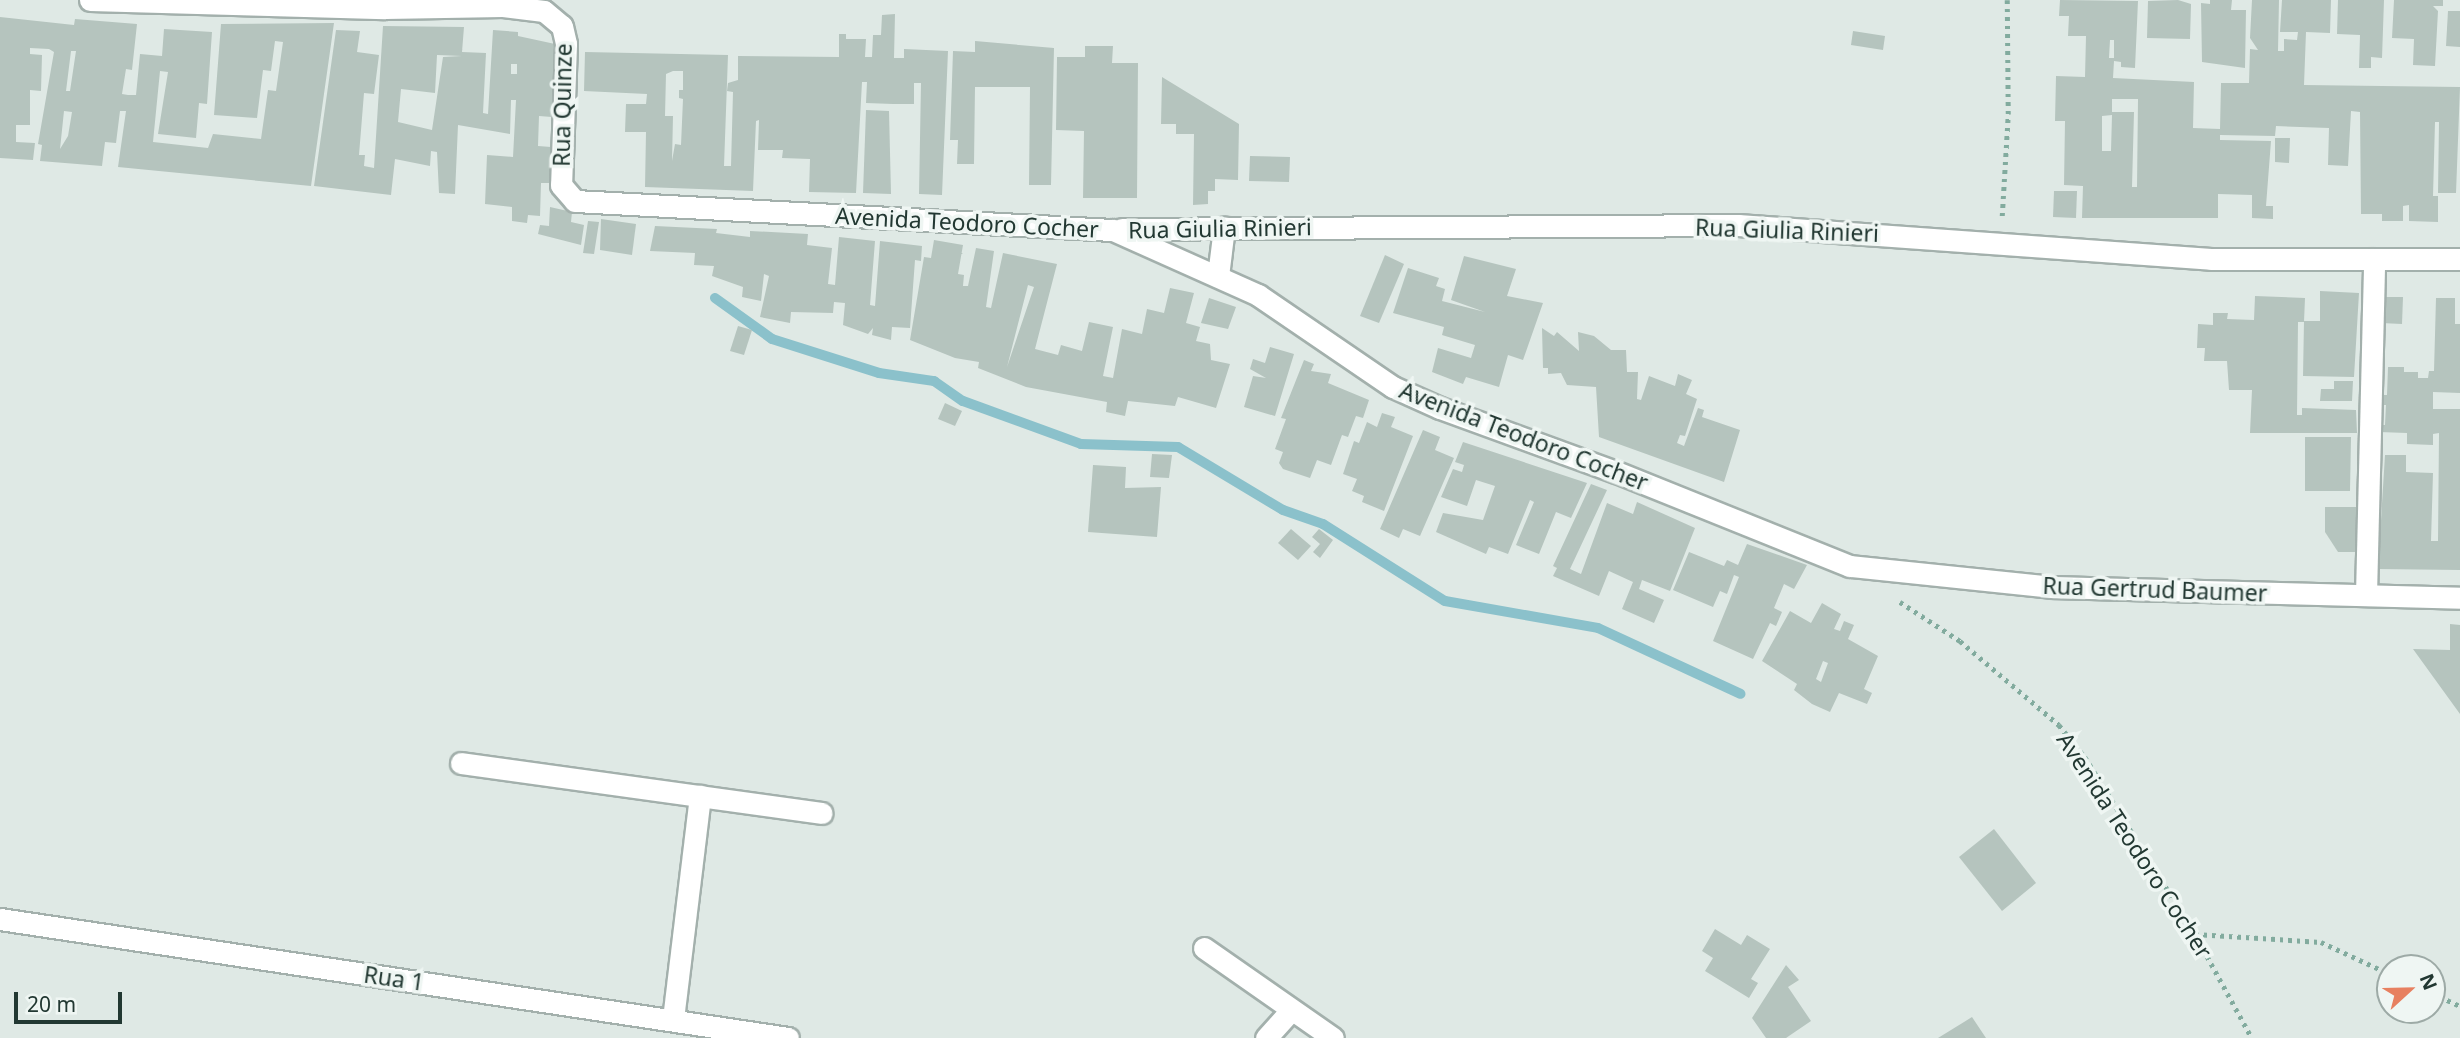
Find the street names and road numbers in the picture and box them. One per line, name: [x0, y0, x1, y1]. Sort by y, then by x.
street label: Rua Quinze: [547, 43, 577, 167]
street label: Avenida Teodoro Cocher: [835, 201, 1099, 243]
street label: Rua Giulia Rinieri: [1128, 213, 1312, 243]
street label: Rua Giulia Rinieri: [1695, 213, 1879, 247]
street label: Avenida Teodoro Cocher: [1396, 376, 1652, 496]
street label: Rua Gertrud Baumer: [2042, 571, 2268, 607]
street label: Avenida Teodoro Cocher: [2052, 727, 2218, 963]
street label: Rua 1: [362, 960, 426, 996]

